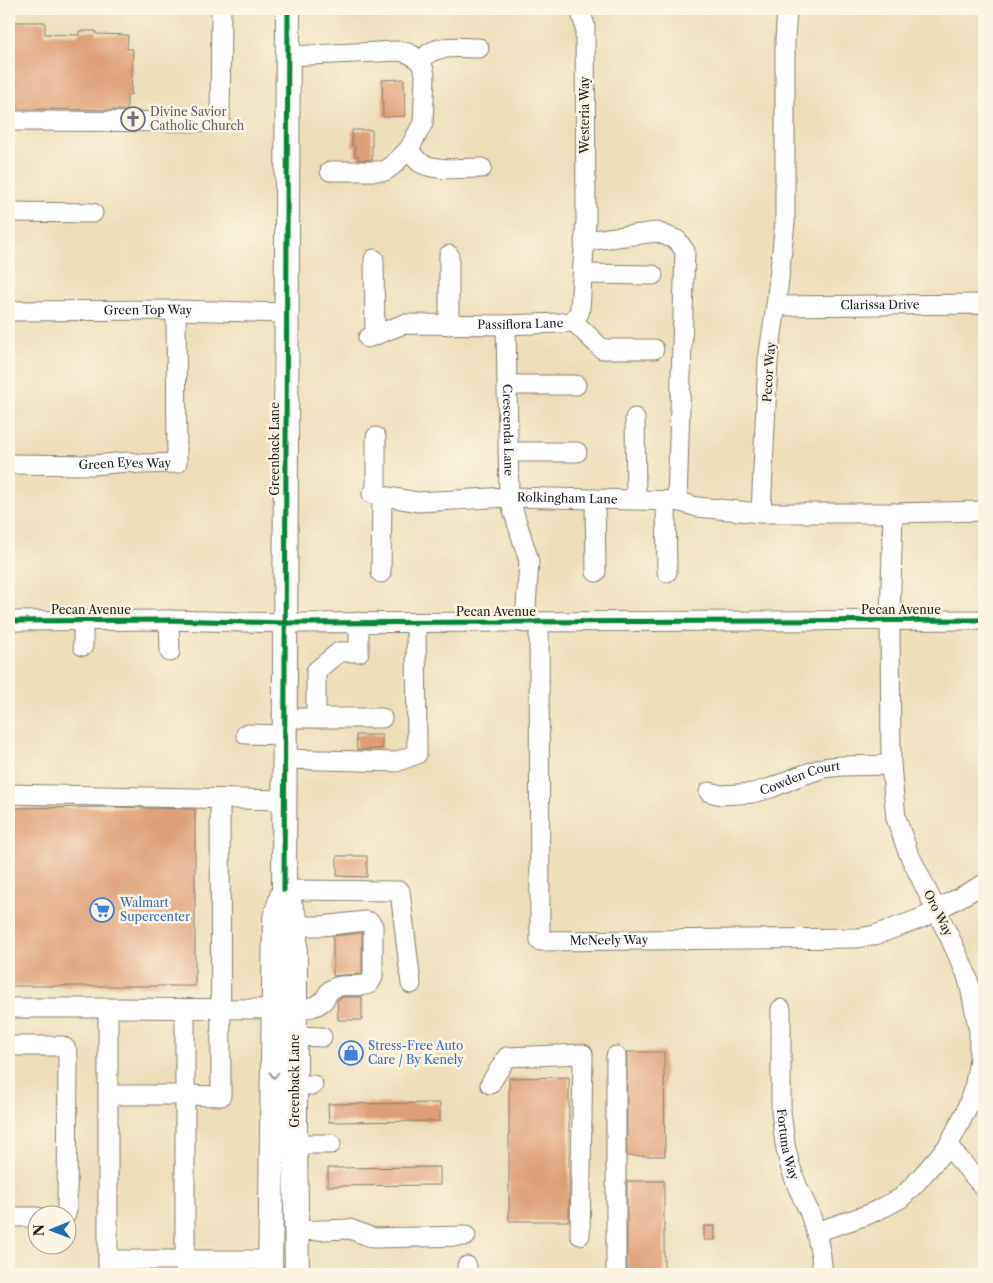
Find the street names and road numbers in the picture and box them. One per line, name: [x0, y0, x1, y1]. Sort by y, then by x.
street label: Westeria Way: [577, 76, 592, 155]
street label: Clarissa Drive: [840, 297, 920, 312]
street label: Green Top Way: [104, 302, 193, 317]
street label: Passiflora Lane: [477, 315, 564, 332]
street label: Pecor Way: [759, 341, 778, 403]
street label: Crescenda Lane: [500, 384, 517, 476]
street label: Greenback Lane: [267, 402, 282, 496]
street label: Green Eyes Way: [78, 454, 172, 472]
street label: Rolkingham Lane: [517, 489, 618, 507]
street label: Pecan Avenue: [51, 602, 131, 617]
street label: Pecan Avenue: [861, 602, 941, 617]
street label: Pecan Avenue: [456, 604, 536, 619]
street label: Cowden Court: [758, 758, 842, 798]
street label: Oro Way: [921, 887, 956, 939]
street label: McNeely Way: [570, 932, 649, 948]
street label: Greenback Lane: [287, 1034, 302, 1128]
street label: Fortuna Way: [774, 1108, 803, 1182]

